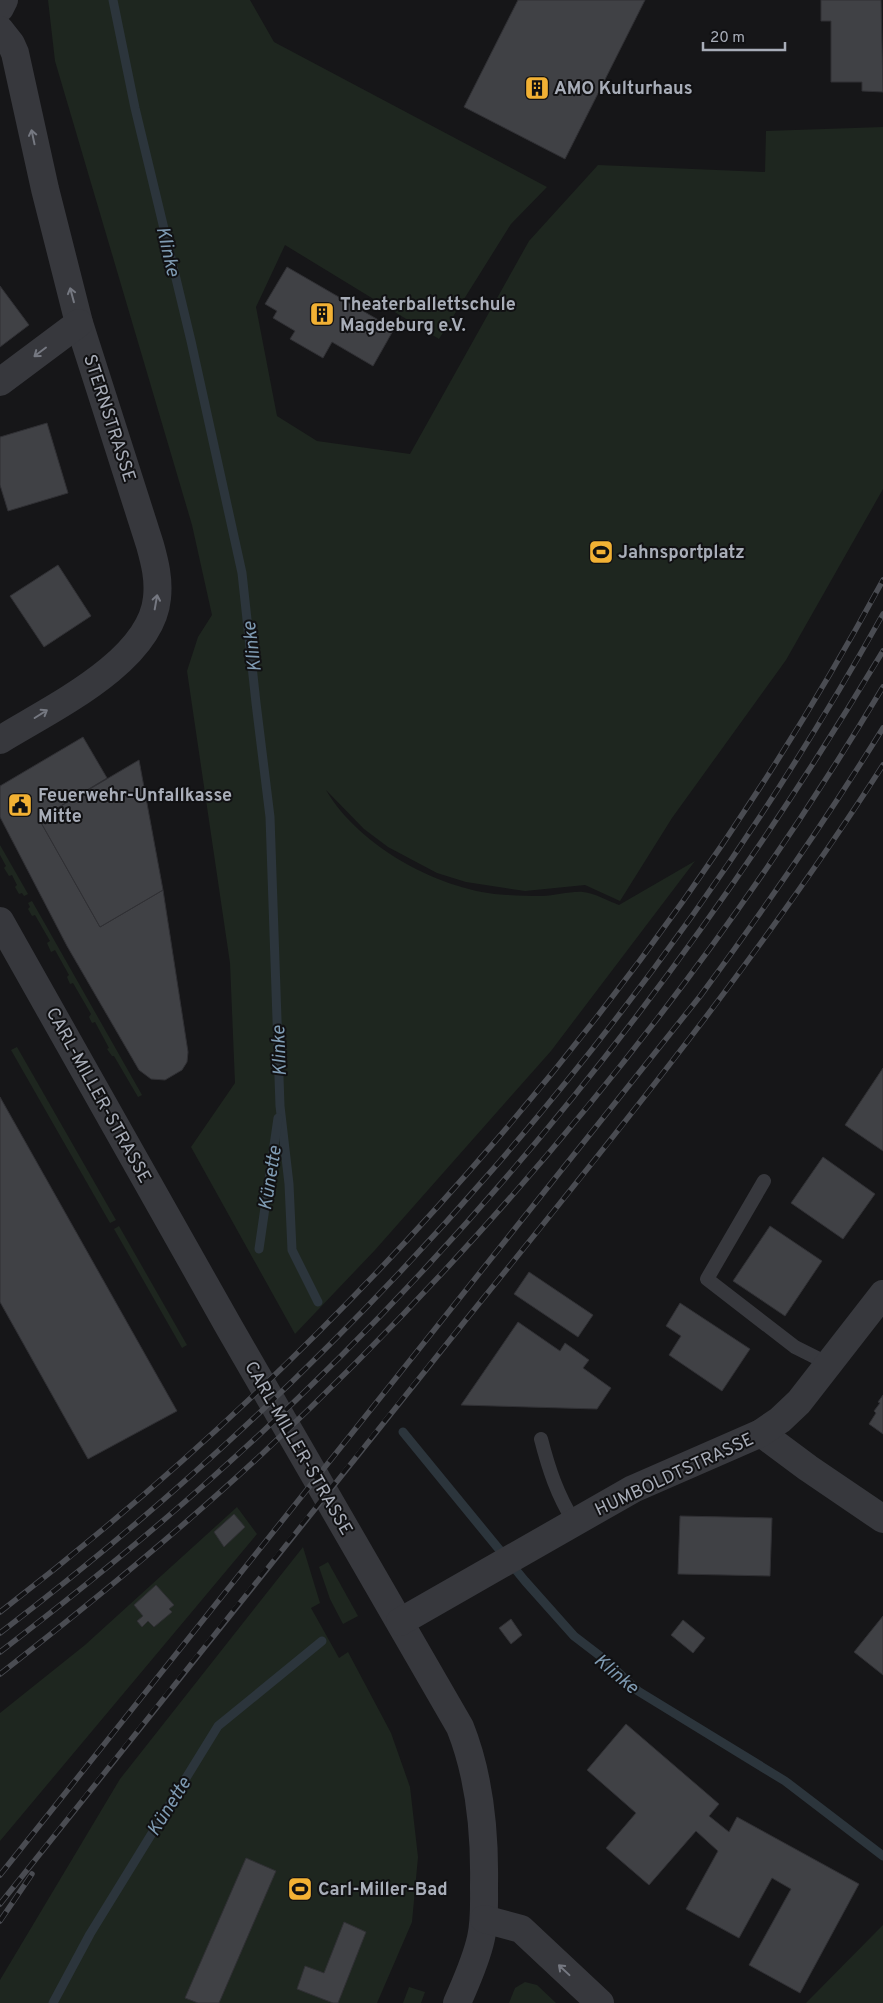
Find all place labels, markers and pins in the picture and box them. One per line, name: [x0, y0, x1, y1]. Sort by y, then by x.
building icon: AMO Kulturhaus: [524, 75, 550, 101]
place label: AMO Kulturhaus: [554, 78, 693, 101]
place label: Theaterballettschule Magdeburg e.V.: [340, 294, 516, 338]
building icon: Theaterballettschule Magdeburg e.V.: [309, 301, 335, 327]
sports icon: Jahnsportplatz: [588, 539, 614, 565]
place label: Jahnsportplatz: [618, 542, 745, 565]
place label: Feuerwehr-Unfallkasse Mitte: [38, 785, 232, 829]
public building icon: Feuerwehr-Unfallkasse Mitte: [7, 792, 33, 818]
sports icon: Carl-Miller-Bad: [287, 1876, 313, 1902]
place label: Carl-Miller-Bad: [318, 1879, 448, 1902]

